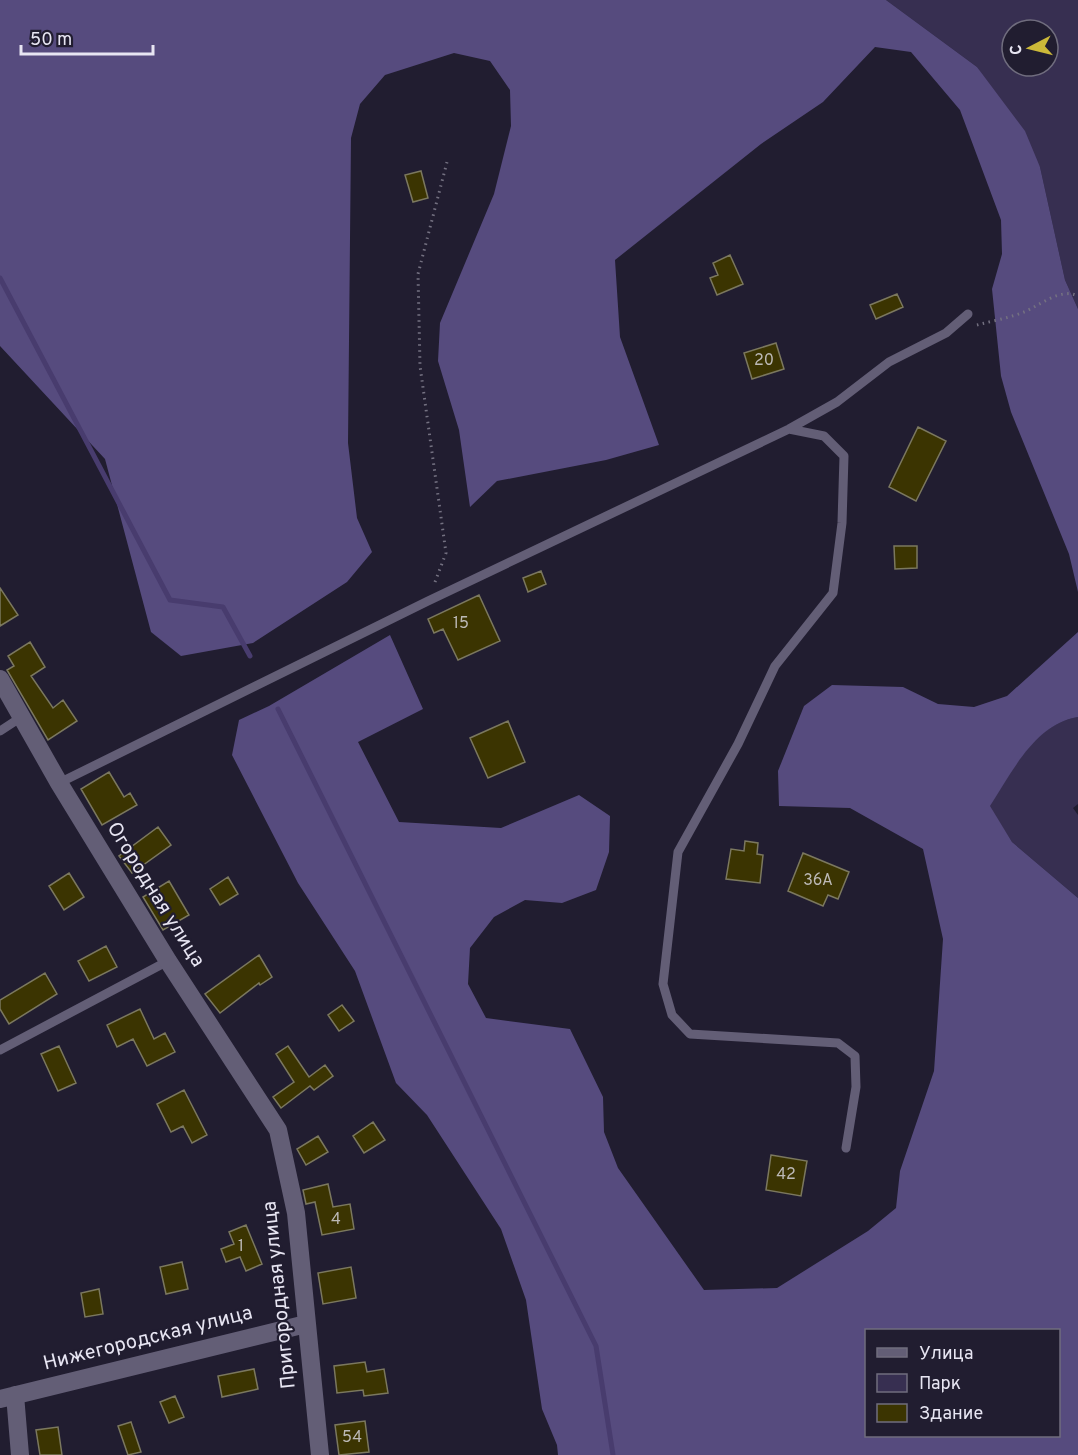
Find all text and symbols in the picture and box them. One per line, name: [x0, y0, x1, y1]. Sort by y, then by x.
scale bar: [21, 18, 153, 56]
north arrow: [1000, 18, 1060, 78]
text: 50 m: [30, 29, 72, 52]
text: С: [1007, 43, 1028, 56]
house number: 20: [754, 351, 774, 371]
house number: 15: [453, 614, 469, 634]
street label: Огородная улица: [100, 818, 210, 972]
house number: 36А: [803, 871, 833, 891]
house number: 42: [776, 1165, 796, 1185]
street label: Пригородная улица: [257, 1200, 303, 1390]
house number: 4: [331, 1210, 341, 1230]
house number: 1: [238, 1237, 244, 1257]
street label: Нижегородская улица: [41, 1300, 255, 1378]
legend: [865, 1329, 1060, 1437]
text: Улица: [919, 1343, 973, 1366]
text: Парк: [919, 1373, 961, 1396]
text: Здание: [919, 1403, 983, 1426]
house number: 54: [342, 1428, 362, 1448]

